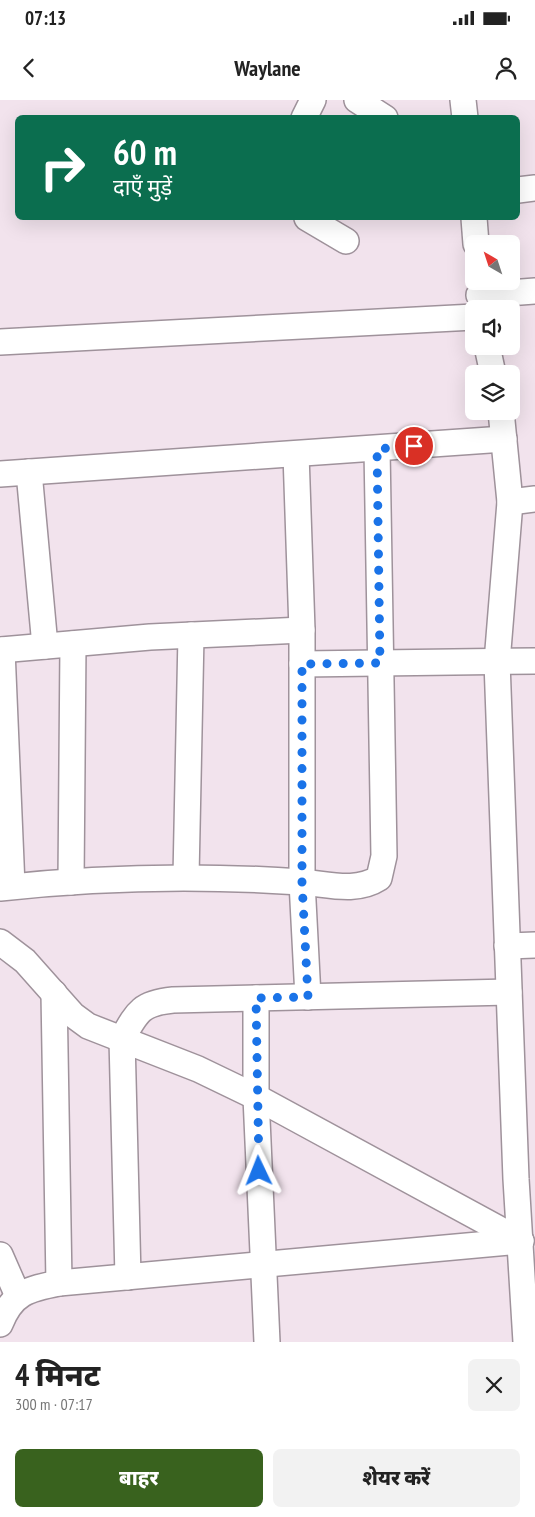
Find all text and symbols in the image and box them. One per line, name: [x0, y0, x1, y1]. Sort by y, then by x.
text: 07:13: [25, 6, 66, 30]
icon: back: [15, 54, 43, 82]
text: Waylane: [234, 54, 301, 82]
icon: person: [492, 54, 520, 82]
text: 60 m: [113, 129, 177, 175]
icon: right: [30, 135, 95, 200]
text: दाएँ मुड़ें: [113, 173, 172, 201]
north arrow: [465, 235, 520, 290]
map controls: [465, 235, 520, 420]
button: sound: [465, 300, 520, 355]
button: layers: [465, 365, 520, 420]
pin: [393, 425, 435, 467]
icon: arrive: [400, 432, 428, 460]
position arrow: [232, 1144, 284, 1196]
text: 4 मिनट: [15, 1355, 100, 1394]
button: close: [468, 1359, 520, 1411]
text: 300 m · 07:17: [15, 1394, 93, 1414]
button: बाहर: [15, 1449, 263, 1507]
button: शेयर करें: [273, 1449, 520, 1507]

